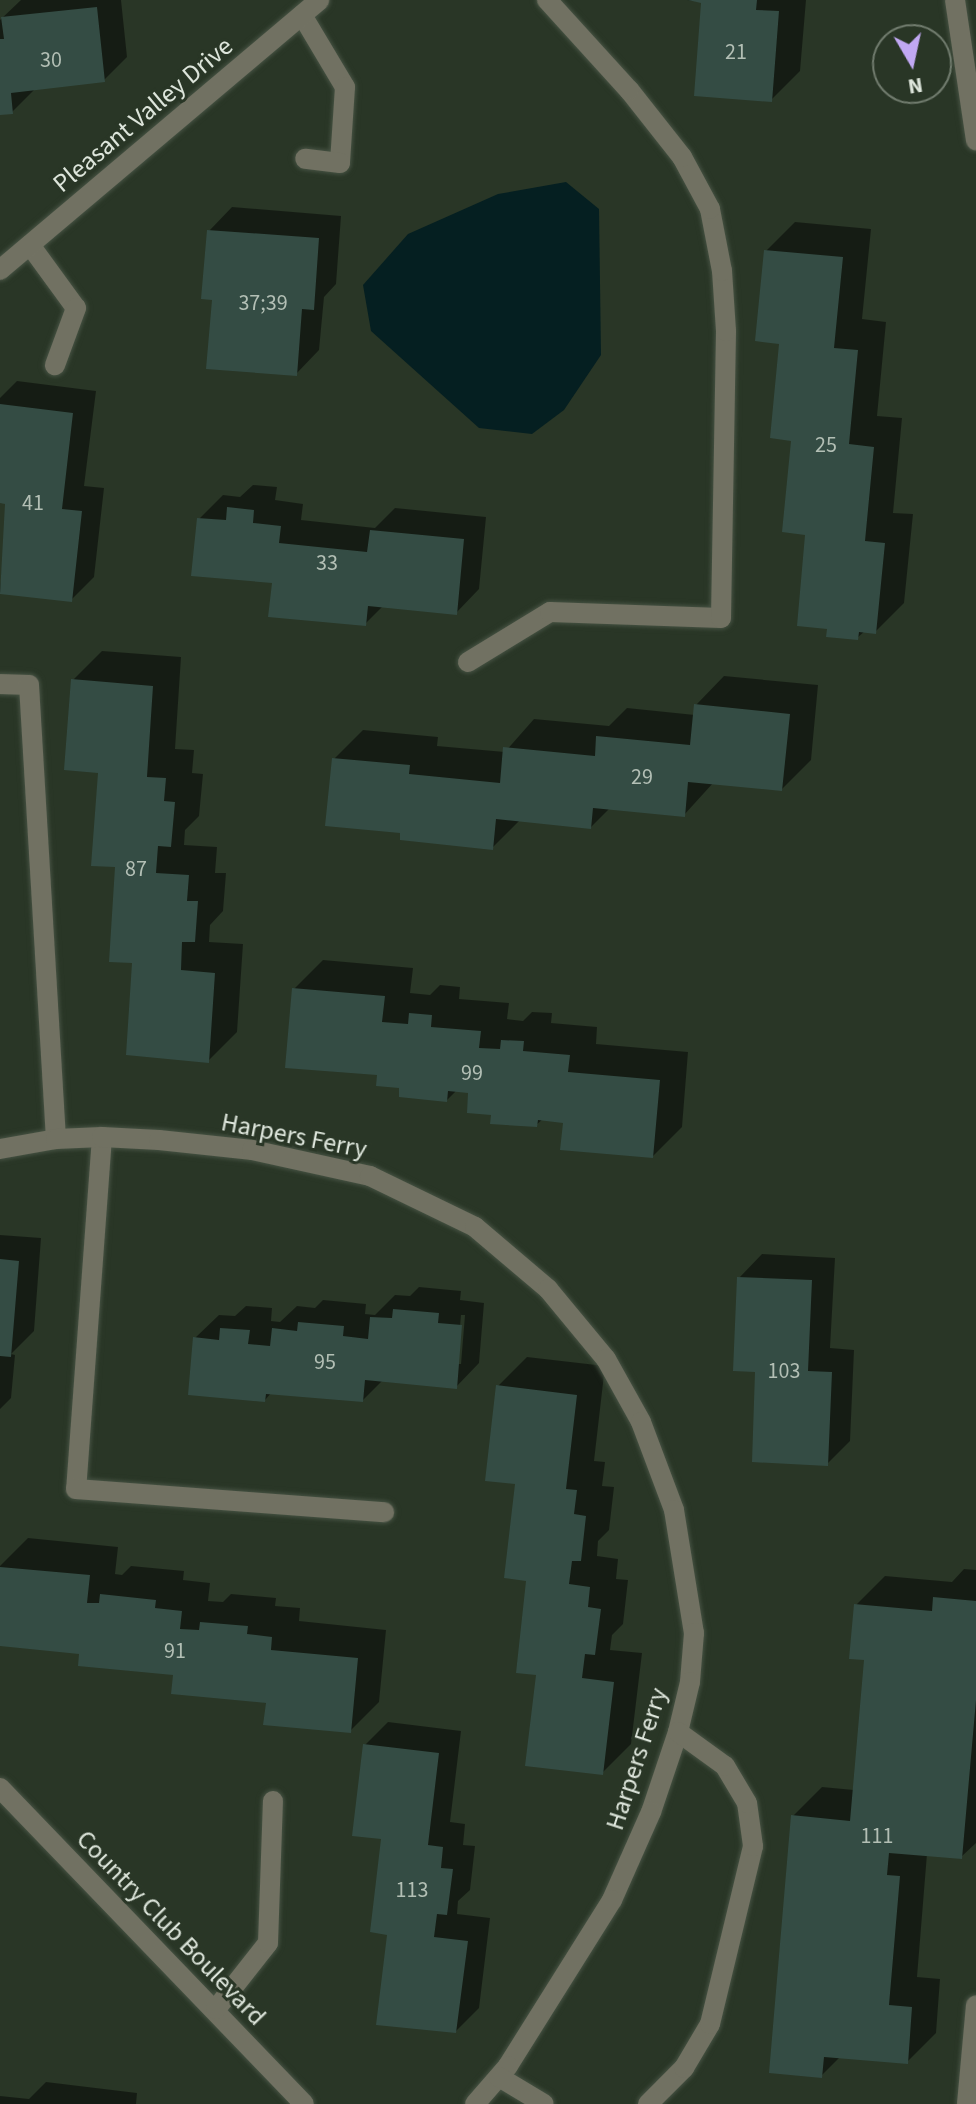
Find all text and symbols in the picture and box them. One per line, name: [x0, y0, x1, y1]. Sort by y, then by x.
north arrow: [872, 24, 952, 104]
street label: Pleasant Valley Drive: [47, 31, 239, 199]
house number: 21: [725, 40, 747, 66]
house number: 30: [40, 48, 62, 74]
text: N: [906, 69, 925, 103]
house number: 37;39: [238, 291, 288, 317]
house number: 25: [815, 433, 837, 459]
house number: 41: [22, 491, 44, 517]
house number: 33: [316, 551, 338, 577]
house number: 29: [631, 765, 653, 791]
house number: 87: [125, 857, 147, 883]
house number: 99: [461, 1061, 483, 1087]
street label: Harpers Ferry: [219, 1107, 369, 1165]
house number: 95: [314, 1350, 336, 1376]
house number: 103: [768, 1359, 800, 1385]
house number: 91: [164, 1639, 186, 1665]
street label: Harpers Ferry: [599, 1684, 675, 1834]
street label: Country Club Boulevard: [70, 1824, 272, 2032]
house number: 111: [861, 1824, 893, 1850]
house number: 113: [396, 1878, 428, 1904]

